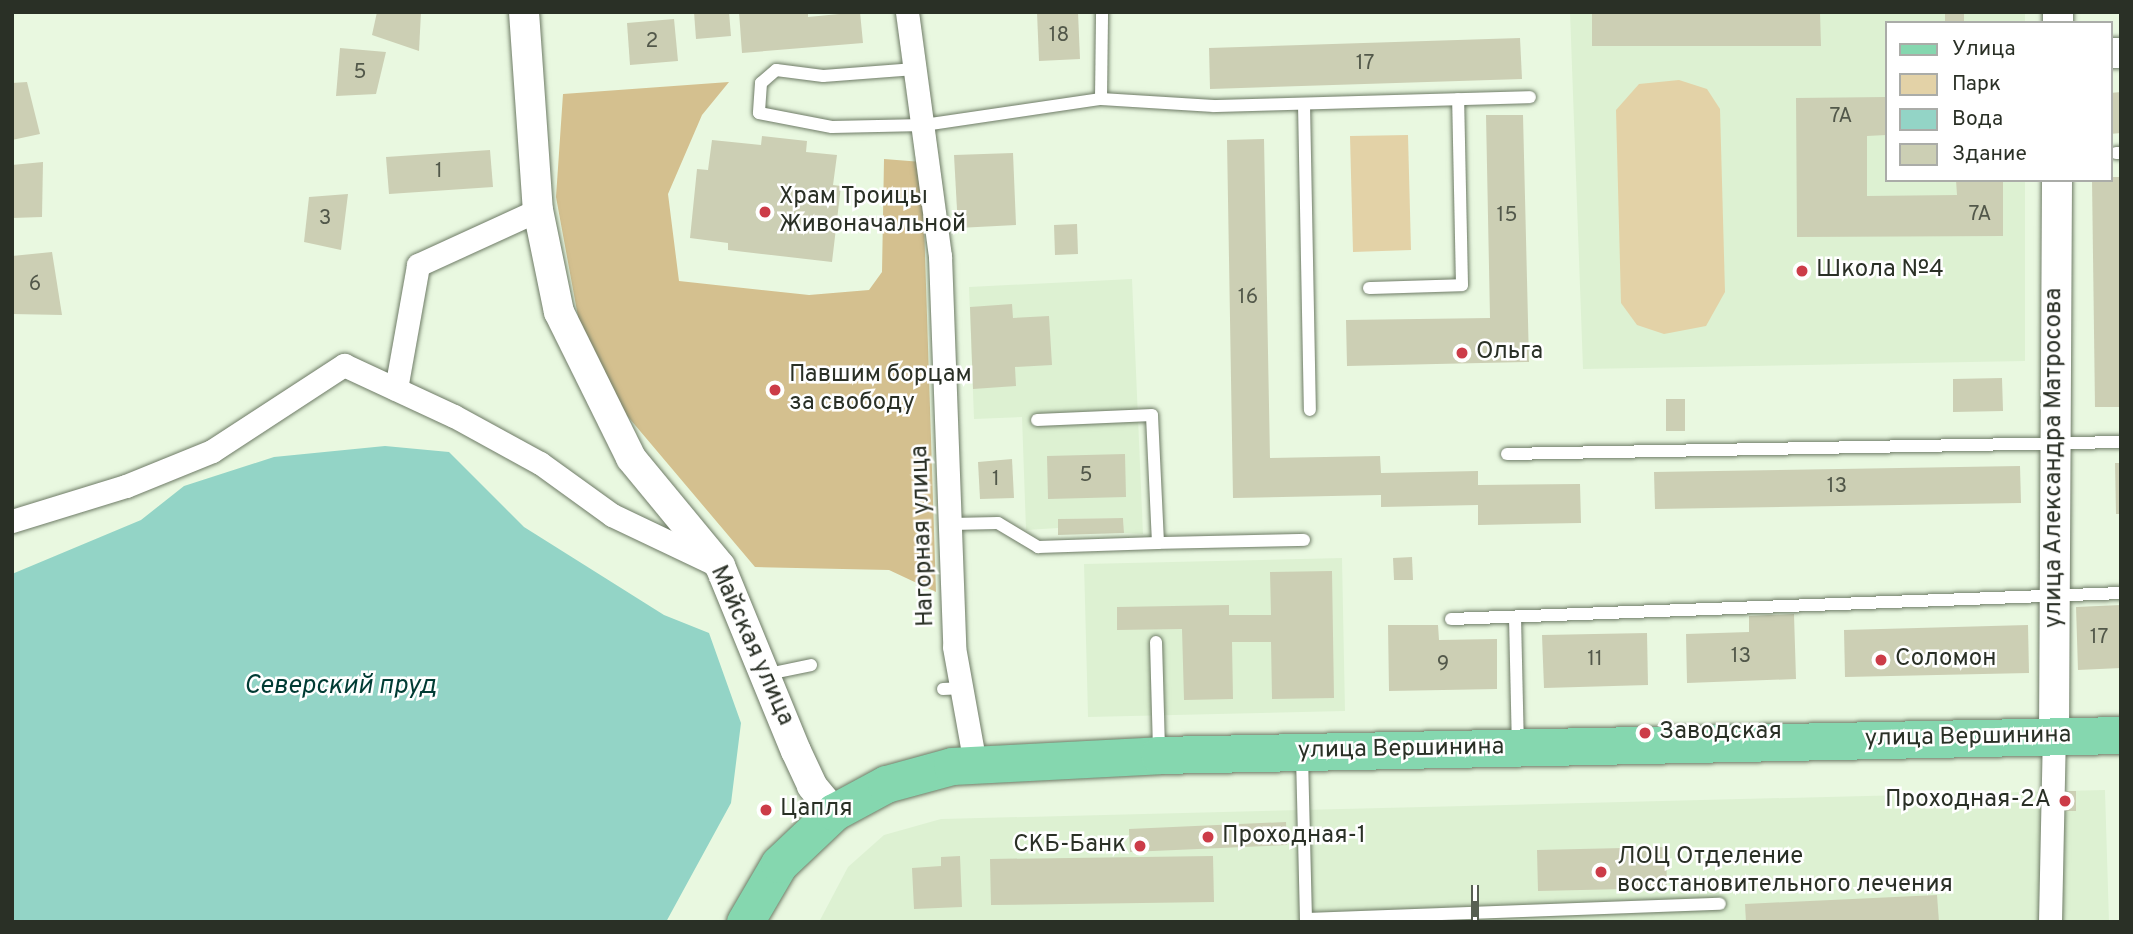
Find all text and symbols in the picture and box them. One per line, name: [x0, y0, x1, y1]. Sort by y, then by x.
legend: [1884, 21, 2112, 182]
house number: 18: [1049, 23, 1069, 49]
house number: 2: [646, 29, 658, 55]
text: Улица: [1952, 36, 2016, 63]
house number: 17: [1356, 51, 1374, 77]
house number: 5: [353, 60, 367, 86]
text: Парк: [1952, 71, 2001, 98]
house number: 7А: [1830, 104, 1852, 130]
text: Вода: [1952, 106, 2003, 133]
text: Здание: [1952, 141, 2027, 168]
house number: 1: [435, 159, 443, 185]
place label: Храм Троицы Живоначальной: [779, 184, 966, 240]
house number: 7А: [1969, 202, 1991, 228]
house number: 15: [1497, 203, 1517, 229]
marker: Храм Троицы Живоначальной: [757, 204, 773, 220]
house number: 3: [319, 206, 331, 232]
place label: Школа №4: [1816, 257, 1944, 285]
marker: Школа №4: [1794, 263, 1810, 279]
house number: 6: [29, 272, 41, 298]
house number: 16: [1238, 285, 1258, 311]
street label: улица Александра Матросова: [2041, 287, 2069, 629]
place label: Ольга: [1476, 339, 1543, 367]
marker: Ольга: [1454, 345, 1470, 361]
place label: Павшим борцам за свободу: [789, 362, 972, 418]
marker: Павшим борцам за свободу: [767, 382, 783, 398]
street label: Нагорная улица: [906, 445, 942, 627]
house number: 5: [1079, 463, 1093, 489]
house number: 1: [992, 467, 1000, 493]
house number: 13: [1827, 474, 1847, 500]
street label: Майская улица: [703, 561, 799, 731]
house number: 17: [2090, 625, 2108, 651]
house number: 13: [1731, 644, 1751, 670]
place label: Соломон: [1895, 646, 1997, 674]
house number: 11: [1587, 647, 1603, 673]
house number: 9: [1437, 652, 1449, 678]
marker: Соломон: [1873, 652, 1889, 668]
water label: Северский пруд: [244, 671, 436, 703]
place label: Заводская: [1659, 719, 1782, 747]
street label: улица Вершинина: [1864, 722, 2072, 754]
marker: Заводская: [1637, 725, 1653, 741]
street label: улица Вершинина: [1297, 734, 1505, 766]
place label: Проходная-2А: [1885, 787, 2051, 815]
marker: Проходная-2А: [2057, 793, 2073, 809]
place label: Цапля: [780, 796, 853, 824]
marker: Цапля: [758, 802, 774, 818]
place label: Проходная-1: [1222, 823, 1366, 851]
marker: Проходная-1: [1200, 829, 1216, 845]
place label: СКБ-Банк: [1013, 832, 1126, 860]
marker: СКБ-Банк: [1132, 838, 1148, 854]
place label: ЛОЦ Отделение восстановительного лечения: [1617, 844, 1953, 900]
marker: ЛОЦ Отделение восстановительного лечения: [1591, 862, 1611, 882]

